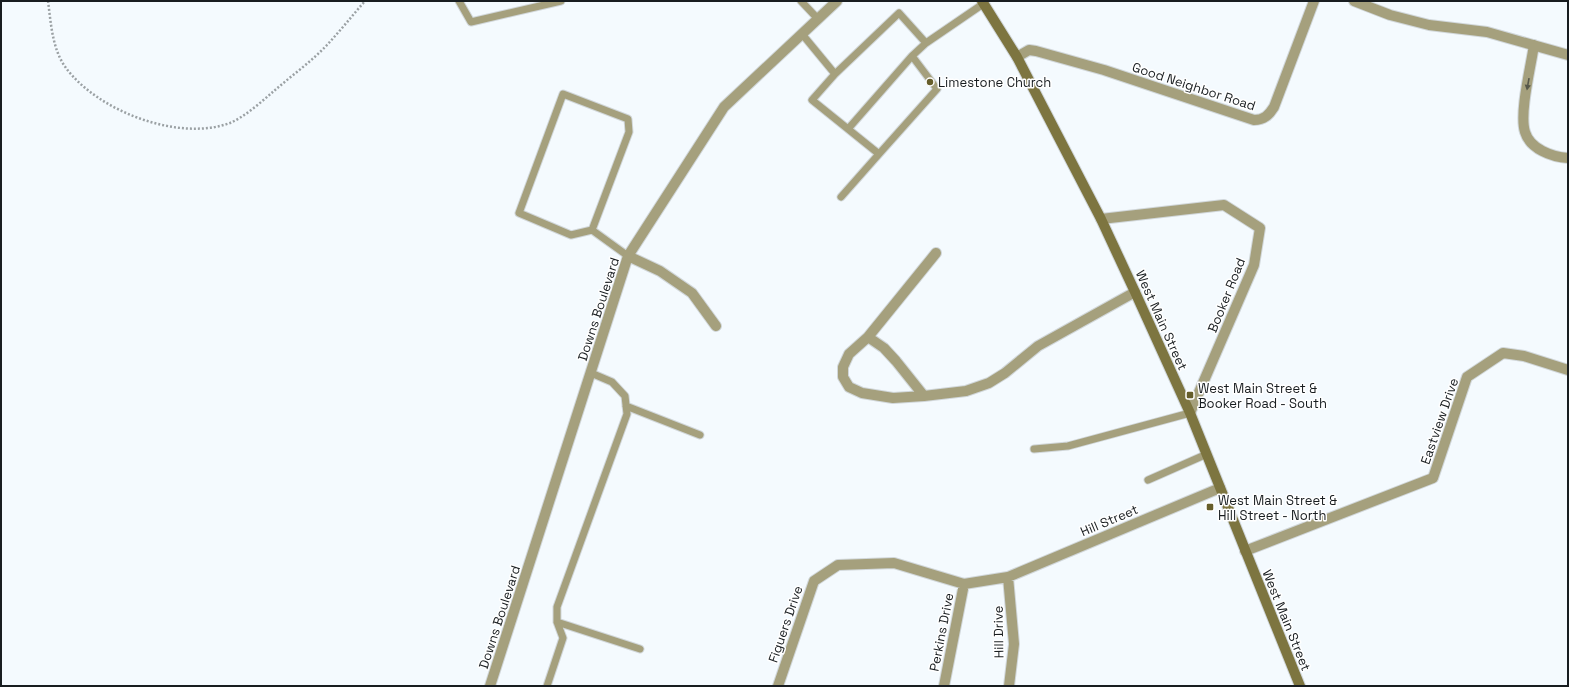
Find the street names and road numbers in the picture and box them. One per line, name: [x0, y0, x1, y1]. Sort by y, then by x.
street label: Good Neighbor Road: [1130, 58, 1258, 114]
street label: Downs Boulevard: [574, 255, 623, 363]
street label: Booker Road: [1204, 255, 1249, 335]
street label: West Main Street: [1132, 267, 1191, 373]
street label: Eastview Drive: [1417, 376, 1462, 467]
street label: Hill Street: [1078, 501, 1141, 540]
street label: Downs Boulevard: [475, 563, 524, 671]
street label: West Main Street: [1258, 567, 1315, 673]
street label: Figuers Drive: [764, 583, 807, 665]
street label: Perkins Drive: [926, 591, 957, 673]
street label: Hill Drive: [990, 606, 1007, 658]

